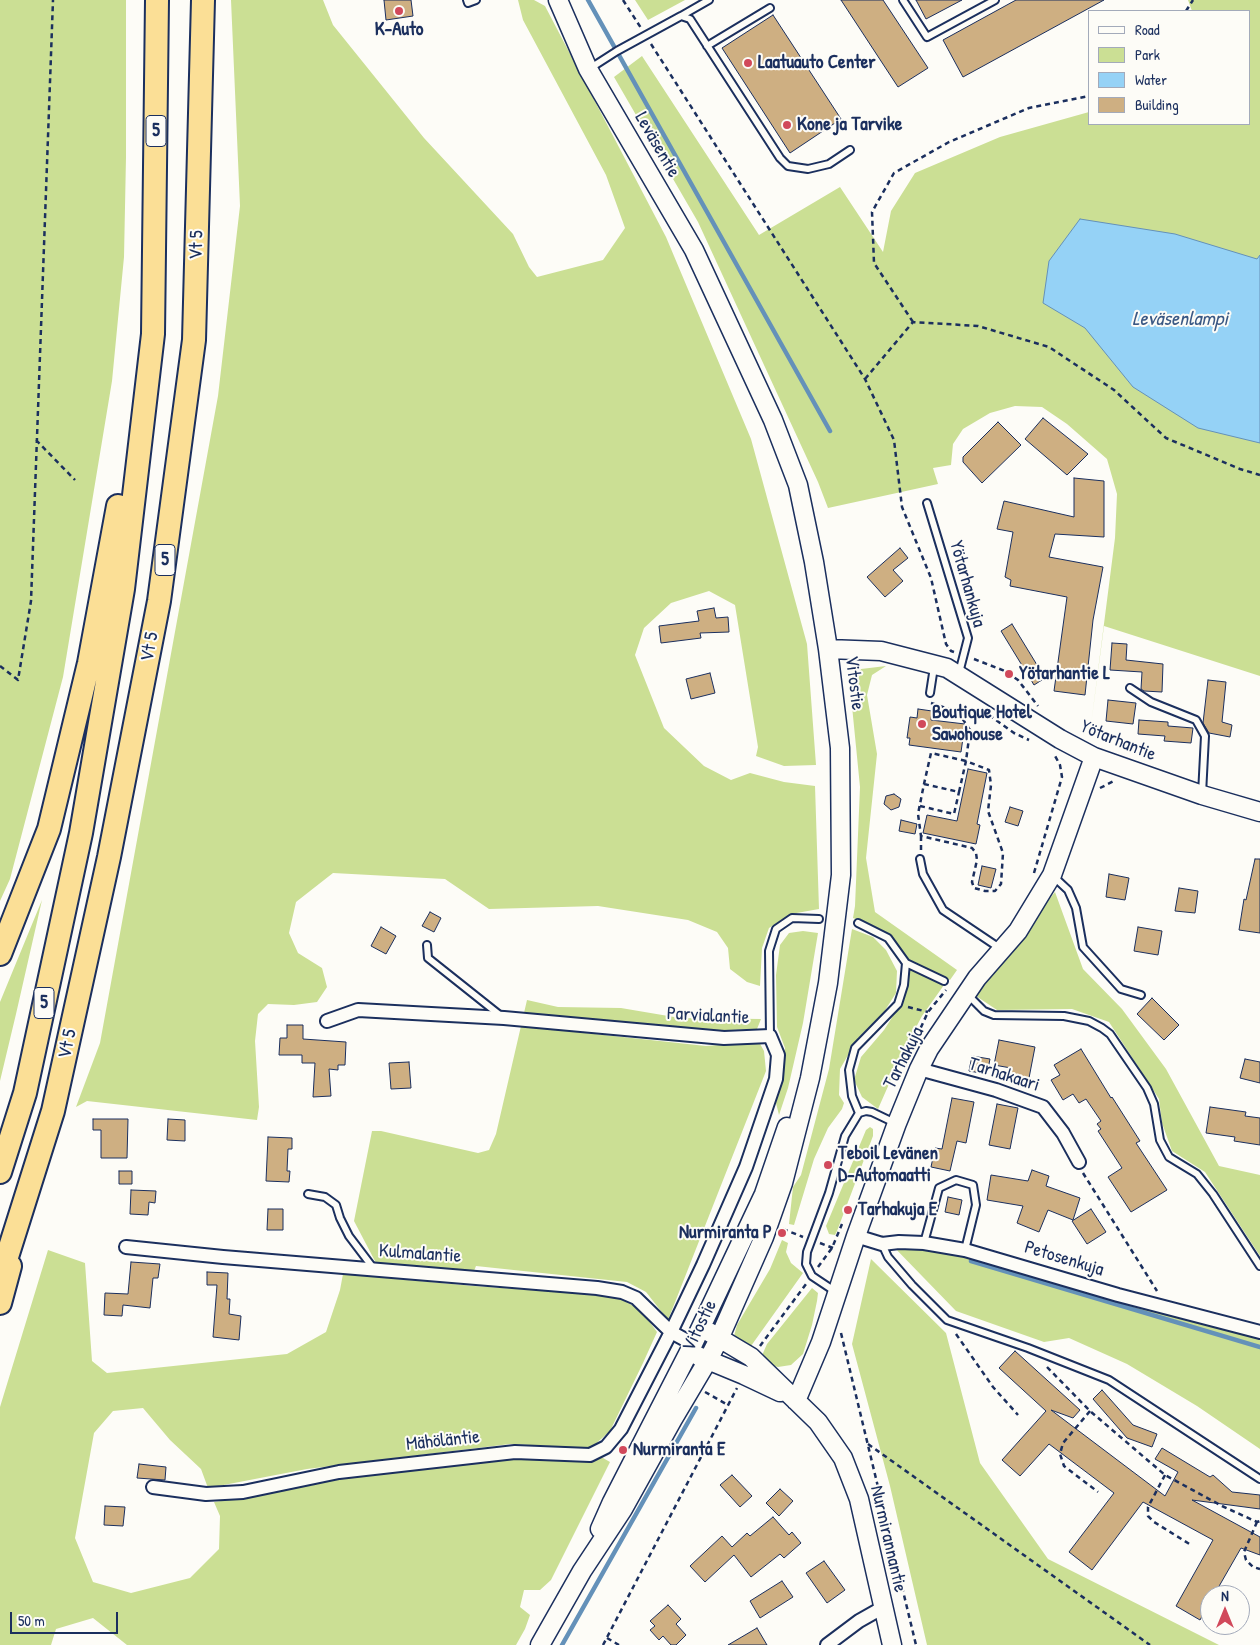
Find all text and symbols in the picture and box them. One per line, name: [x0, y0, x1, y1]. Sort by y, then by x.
marker: K-Auto: [393, 5, 405, 17]
legend: [1088, 10, 1250, 125]
place label: K-Auto: [375, 19, 423, 41]
text: Road: [1135, 19, 1160, 40]
text: Park: [1135, 44, 1160, 65]
place label: Laatuauto Center: [758, 52, 876, 74]
marker: Laatuauto Center: [742, 57, 754, 69]
text: Water: [1135, 69, 1167, 90]
text: Building: [1135, 94, 1179, 115]
street label: Leväsentie: [629, 108, 685, 182]
place label: Kone ja Tarvike: [797, 114, 902, 136]
road number: 5: [146, 115, 166, 146]
marker: Kone ja Tarvike: [781, 119, 793, 131]
street label: Vt 5: [185, 230, 209, 260]
water label: Leväsenlampi: [1132, 308, 1228, 332]
street label: Yötarhankuja: [944, 538, 990, 630]
road number: 5: [155, 544, 175, 576]
street label: Vt 5: [136, 630, 164, 664]
street label: Vitostie: [839, 654, 869, 712]
place label: Yötarhantie L: [1019, 663, 1110, 685]
marker: Yötarhantie L: [1003, 668, 1015, 680]
place label: Boutique Hotel Sawohouse: [932, 702, 1032, 746]
street label: Yötarhantie: [1077, 715, 1159, 767]
marker: Boutique Hotel Sawohouse: [916, 718, 928, 730]
road number: 5: [34, 988, 54, 1018]
street label: Parvialantie: [666, 1002, 750, 1030]
street label: Tarhakuja: [879, 1023, 929, 1093]
street label: Vt 5: [54, 1027, 82, 1061]
street label: Tarhakaari: [966, 1053, 1042, 1097]
place label: Teboil Levänen D-Automaatti: [838, 1143, 938, 1187]
marker: Teboil Levänen D-Automaatti: [822, 1159, 834, 1171]
place label: Tarhakuja E: [858, 1199, 937, 1221]
marker: Tarhakuja E: [842, 1204, 854, 1216]
place label: Nurmiranta P: [679, 1222, 772, 1244]
marker: Nurmiranta P: [776, 1227, 788, 1239]
street label: Petosenkuja: [1022, 1236, 1106, 1282]
street label: Kulmalantie: [378, 1240, 462, 1268]
street label: Vitostie: [678, 1296, 722, 1356]
street label: Mähöläntie: [405, 1426, 481, 1456]
place label: Nurmiranta E: [633, 1439, 725, 1461]
marker: Nurmiranta E: [617, 1444, 629, 1456]
street label: Nurmirannantie: [865, 1484, 911, 1594]
north arrow: [1200, 1585, 1250, 1635]
text: N: [1221, 1586, 1229, 1605]
scale bar: [12, 1602, 120, 1634]
text: 50 m: [18, 1610, 45, 1631]

